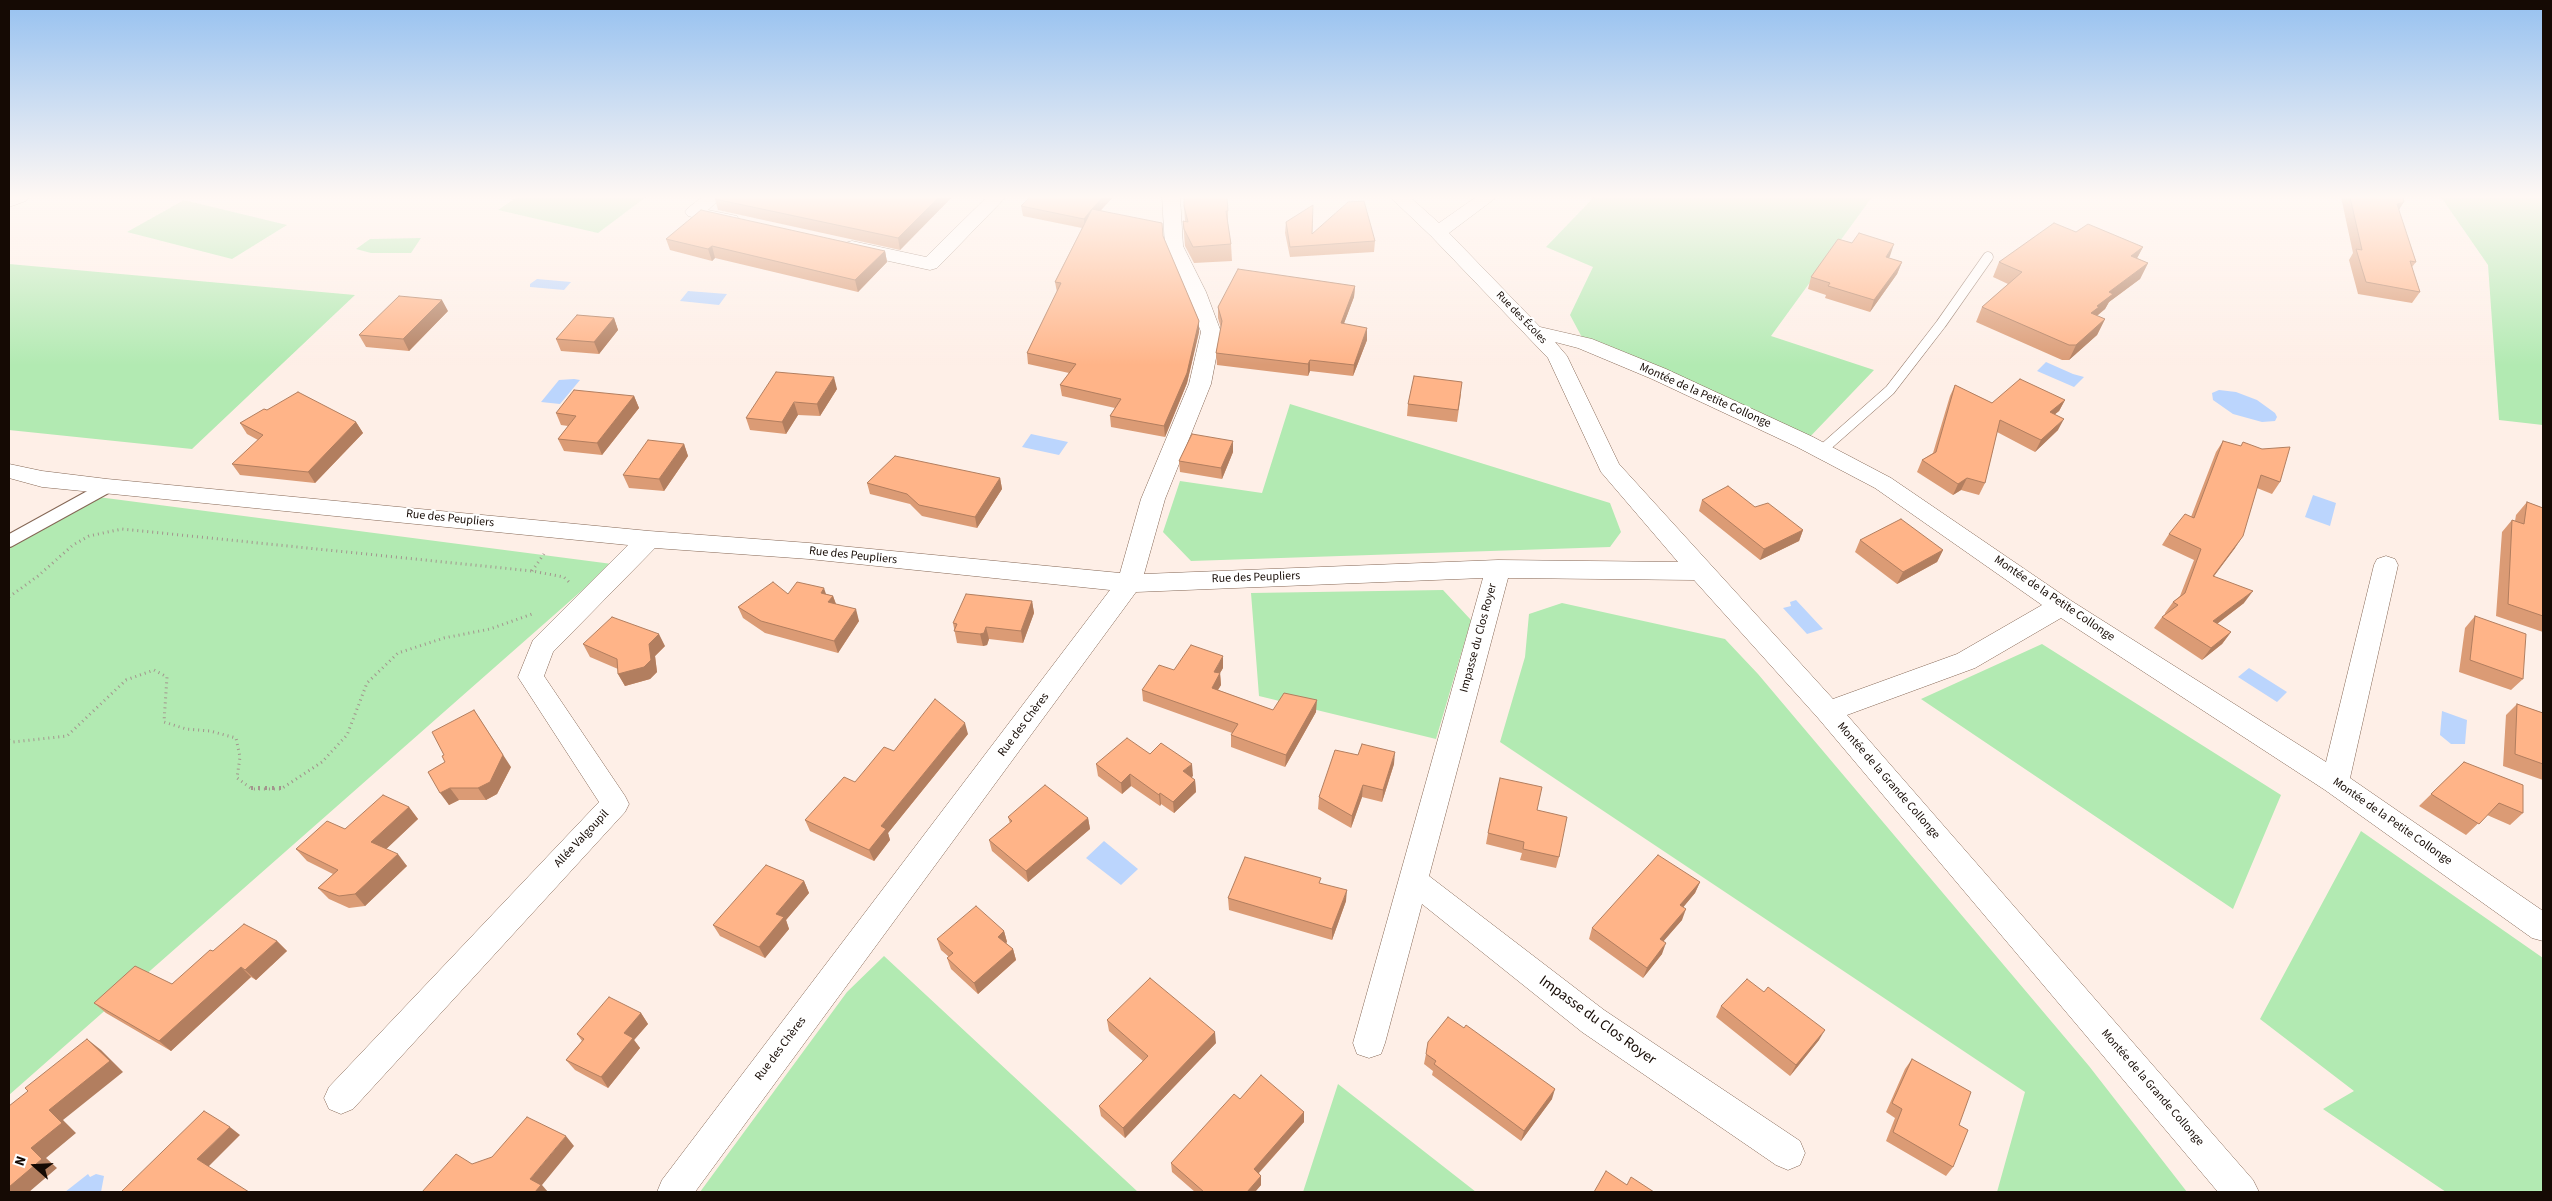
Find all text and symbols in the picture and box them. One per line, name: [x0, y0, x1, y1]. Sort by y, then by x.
street label: Rue des Écoles: [1493, 289, 1549, 347]
street label: Montée de la Petite Collonge: [1637, 360, 1773, 432]
street label: Rue des Peupliers: [405, 507, 495, 531]
street label: Rue des Peupliers: [808, 544, 898, 568]
street label: Montée de la Petite Collonge: [1991, 553, 2117, 645]
street label: Rue des Peupliers: [1212, 569, 1300, 587]
street label: Impasse du Clos Royer: [1458, 582, 1500, 694]
street label: Rue des Chères: [995, 690, 1053, 760]
street label: Montée de la Grande Collonge: [1833, 720, 1943, 842]
street label: Montée de la Petite Collonge: [2330, 775, 2454, 869]
street label: Allée Valgoupil: [552, 807, 612, 871]
street label: Impasse du Clos Royer: [1535, 972, 1659, 1070]
street label: Rue des Chères: [752, 1014, 810, 1084]
street label: Montée de la Grande Collonge: [2097, 1027, 2207, 1149]
north arrow: [10, 1141, 60, 1191]
text: N: [10, 1153, 32, 1169]

